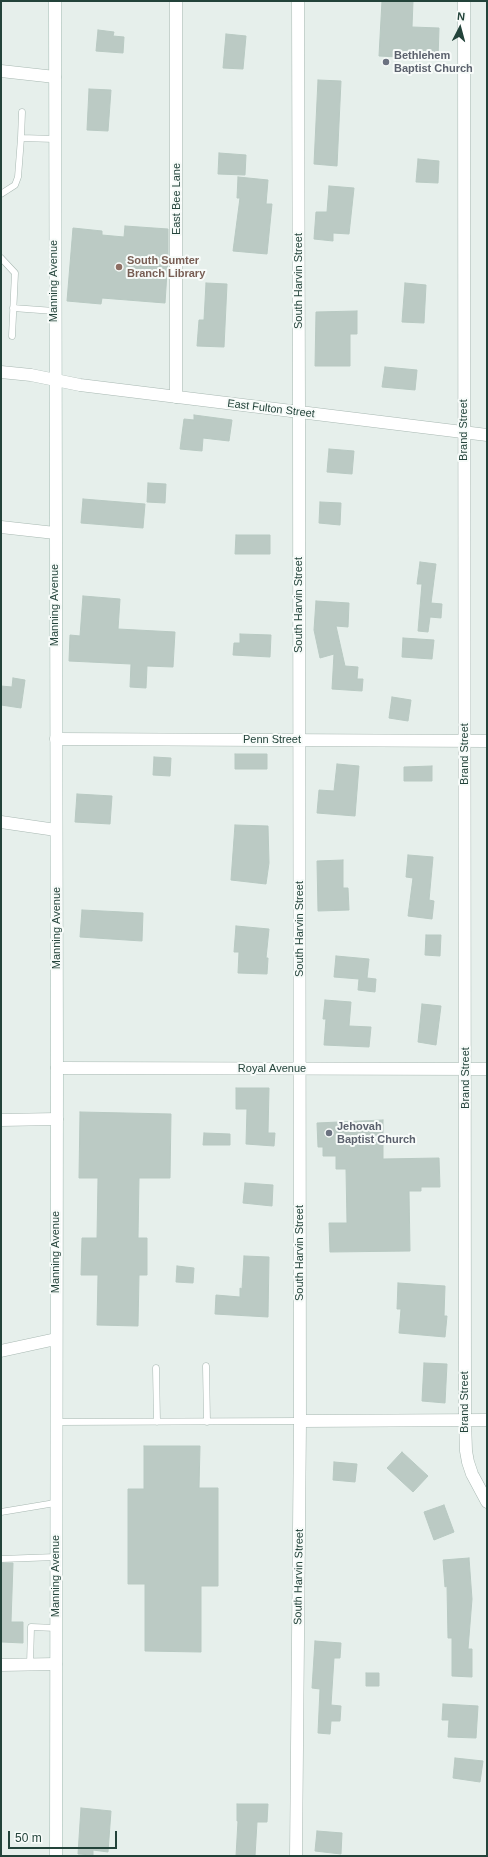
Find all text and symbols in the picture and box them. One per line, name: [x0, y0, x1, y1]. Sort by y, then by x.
north arrow: [440, 8, 480, 48]
text: N: [457, 10, 466, 22]
place label: Bethlehem Baptist Church: [394, 49, 473, 75]
marker: Bethlehem Baptist Church: [381, 57, 391, 67]
street label: East Bee Lane: [170, 163, 184, 235]
street label: South Harvin Street: [292, 233, 306, 329]
street label: Manning Avenue: [47, 240, 61, 322]
place label: South Sumter Branch Library: [127, 254, 205, 280]
marker: South Sumter Branch Library: [114, 262, 124, 272]
street label: East Fulton Street: [227, 397, 315, 421]
street label: Brand Street: [457, 399, 471, 461]
street label: South Harvin Street: [292, 557, 306, 653]
street label: Manning Avenue: [48, 564, 62, 646]
street label: Brand Street: [458, 723, 472, 785]
street label: Penn Street: [243, 733, 301, 747]
street label: South Harvin Street: [293, 881, 307, 977]
street label: Manning Avenue: [50, 887, 64, 969]
street label: Brand Street: [459, 1047, 473, 1109]
street label: Royal Avenue: [238, 1062, 306, 1076]
place label: Jehovah Baptist Church: [337, 1120, 416, 1146]
marker: Jehovah Baptist Church: [324, 1128, 334, 1138]
street label: South Harvin Street: [293, 1205, 307, 1301]
street label: Manning Avenue: [49, 1211, 63, 1293]
street label: Brand Street: [458, 1371, 472, 1433]
street label: South Harvin Street: [292, 1529, 306, 1625]
street label: Manning Avenue: [49, 1535, 63, 1617]
scale bar: [10, 1823, 119, 1849]
text: 50 m: [15, 1831, 42, 1845]

